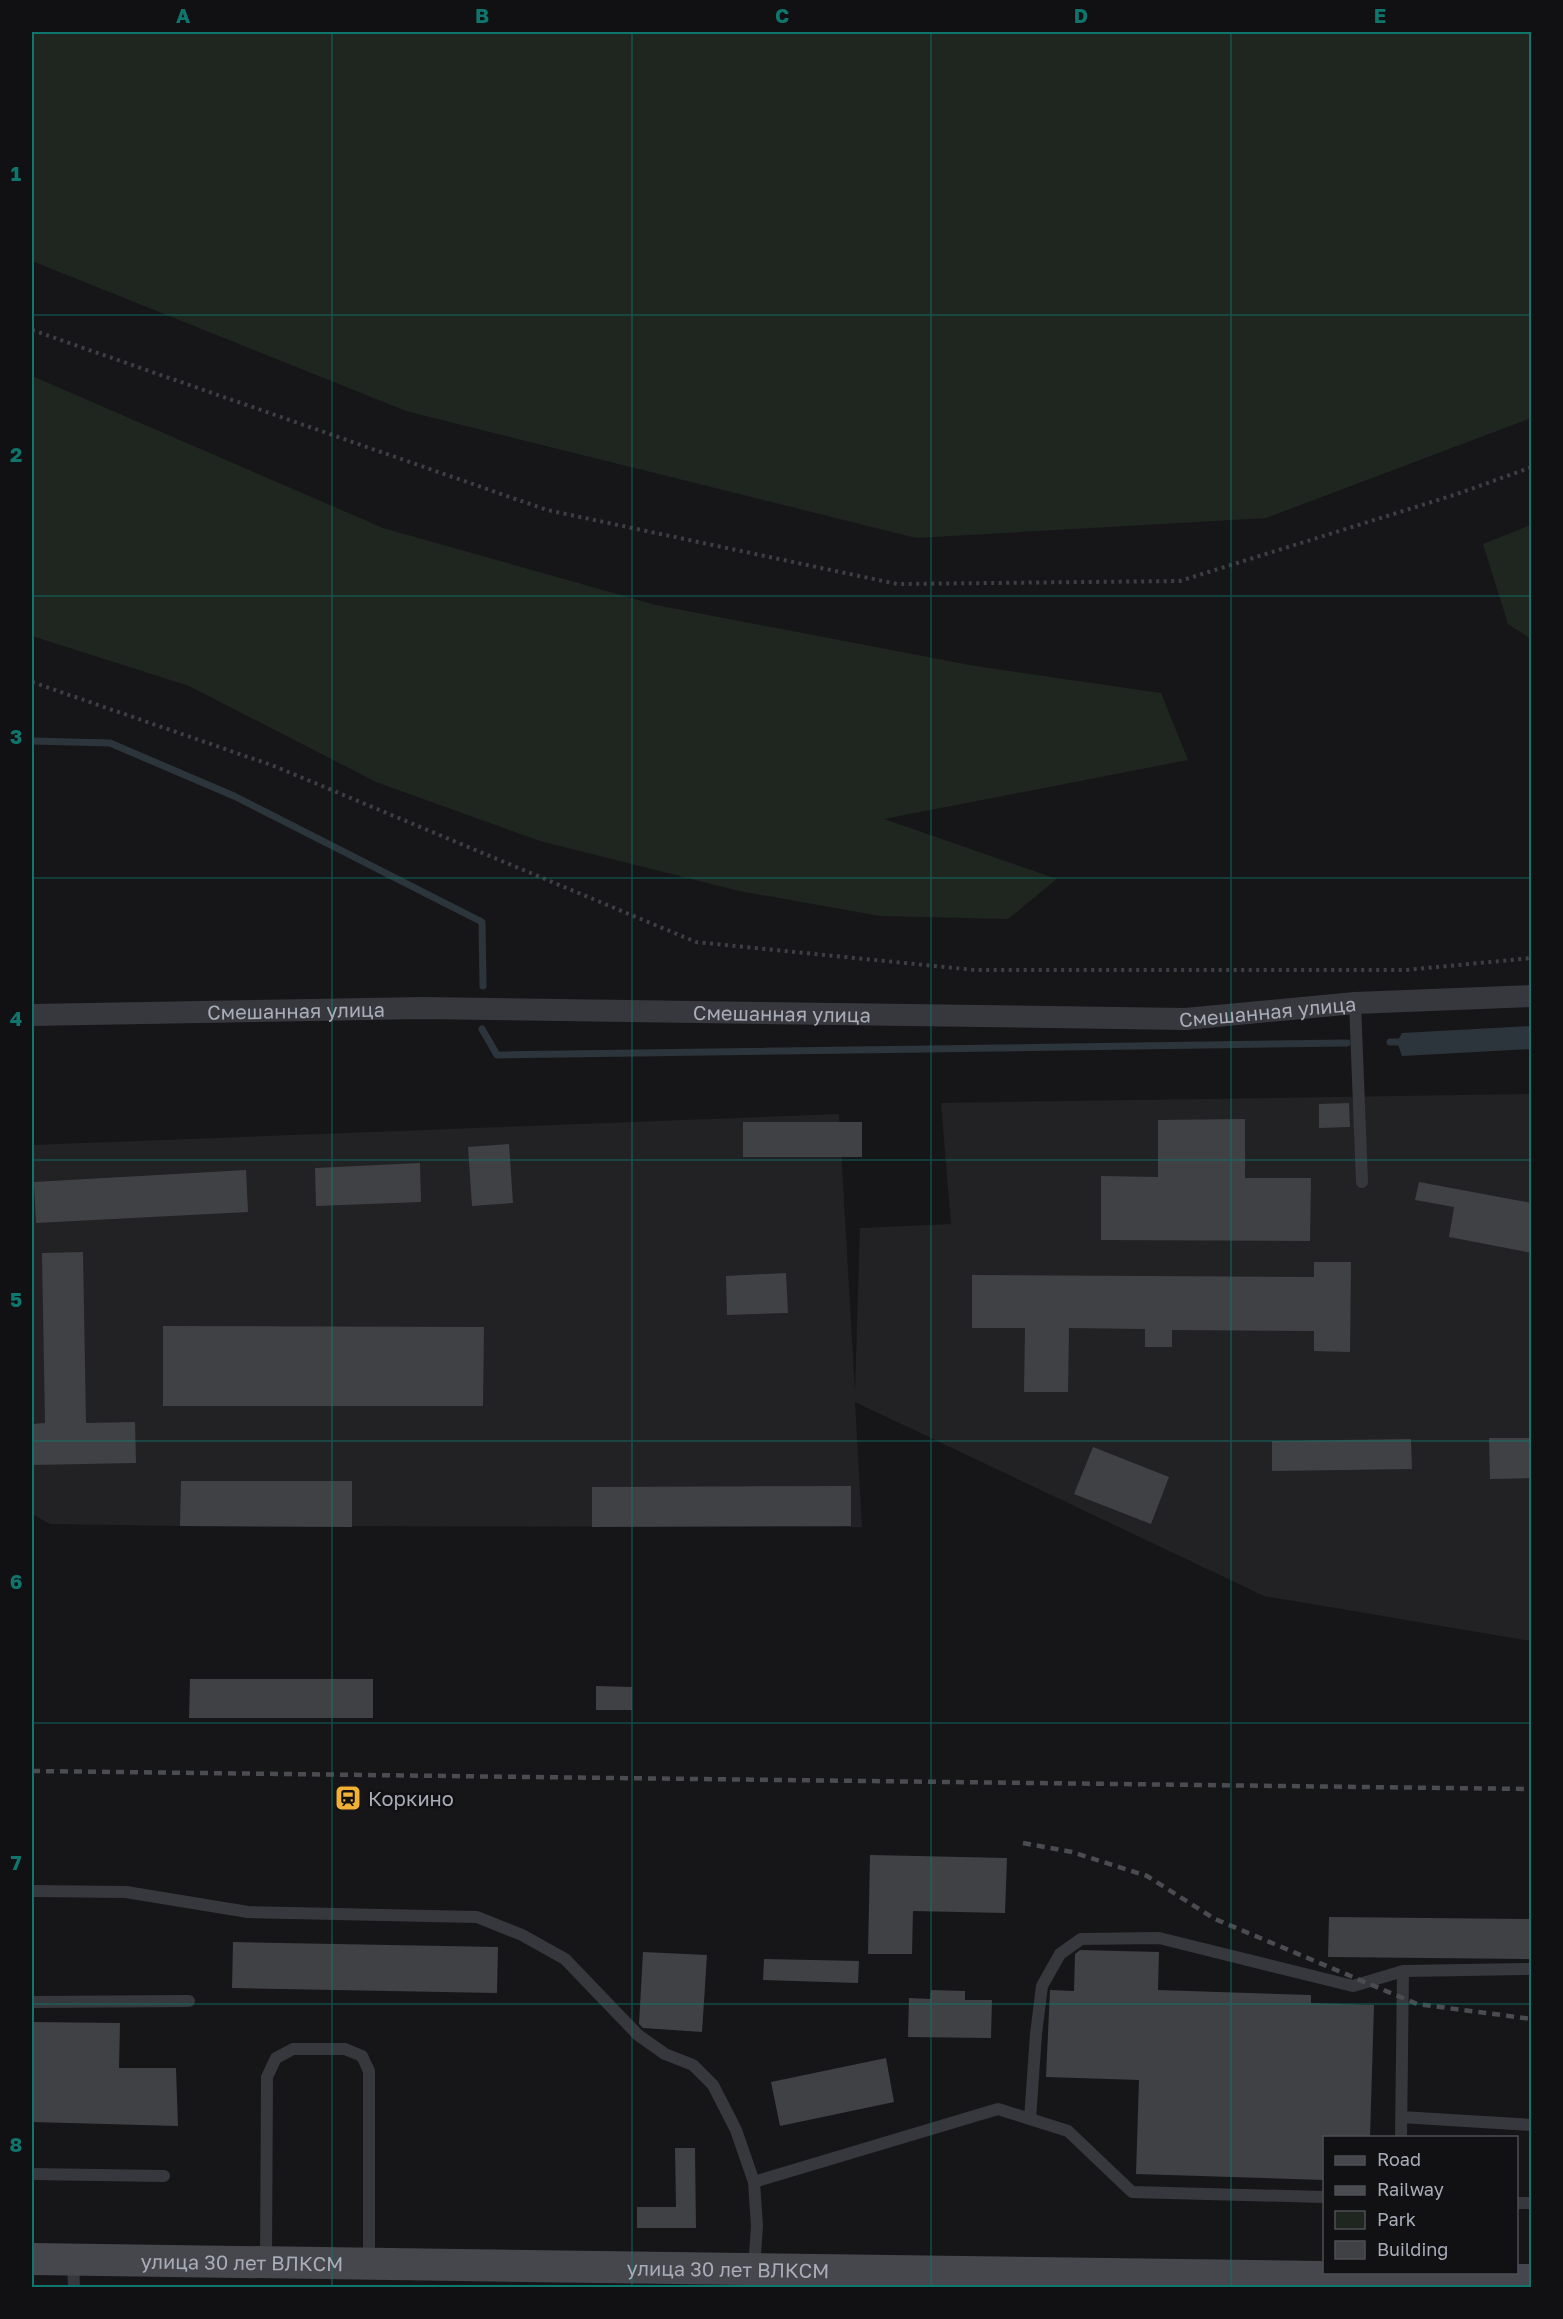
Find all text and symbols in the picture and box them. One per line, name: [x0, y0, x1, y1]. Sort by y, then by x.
text: A: [176, 3, 190, 27]
text: B: [475, 3, 489, 27]
text: C: [775, 3, 789, 27]
text: D: [1074, 3, 1088, 27]
text: E: [1374, 3, 1386, 27]
text: 1: [11, 161, 21, 185]
text: 2: [10, 442, 22, 466]
text: 3: [10, 724, 22, 748]
street label: Смешанная улица: [1178, 991, 1357, 1032]
street label: Смешанная улица: [207, 997, 385, 1024]
street label: Смешанная улица: [693, 1000, 871, 1026]
text: 4: [10, 1006, 22, 1030]
text: 5: [10, 1287, 22, 1311]
text: 6: [10, 1569, 22, 1593]
station icon: Коркино: [333, 1783, 363, 1813]
place label: Коркино: [368, 1786, 454, 1810]
text: 7: [11, 1850, 22, 1874]
text: 8: [10, 2132, 22, 2156]
legend: [1323, 2136, 1518, 2274]
text: Road: [1377, 2148, 1421, 2170]
text: Railway: [1377, 2178, 1444, 2200]
text: Park: [1377, 2208, 1416, 2230]
text: Building: [1377, 2238, 1448, 2260]
street label: улица 30 лет ВЛКСМ: [140, 2249, 344, 2275]
street label: улица 30 лет ВЛКСМ: [626, 2255, 829, 2282]

